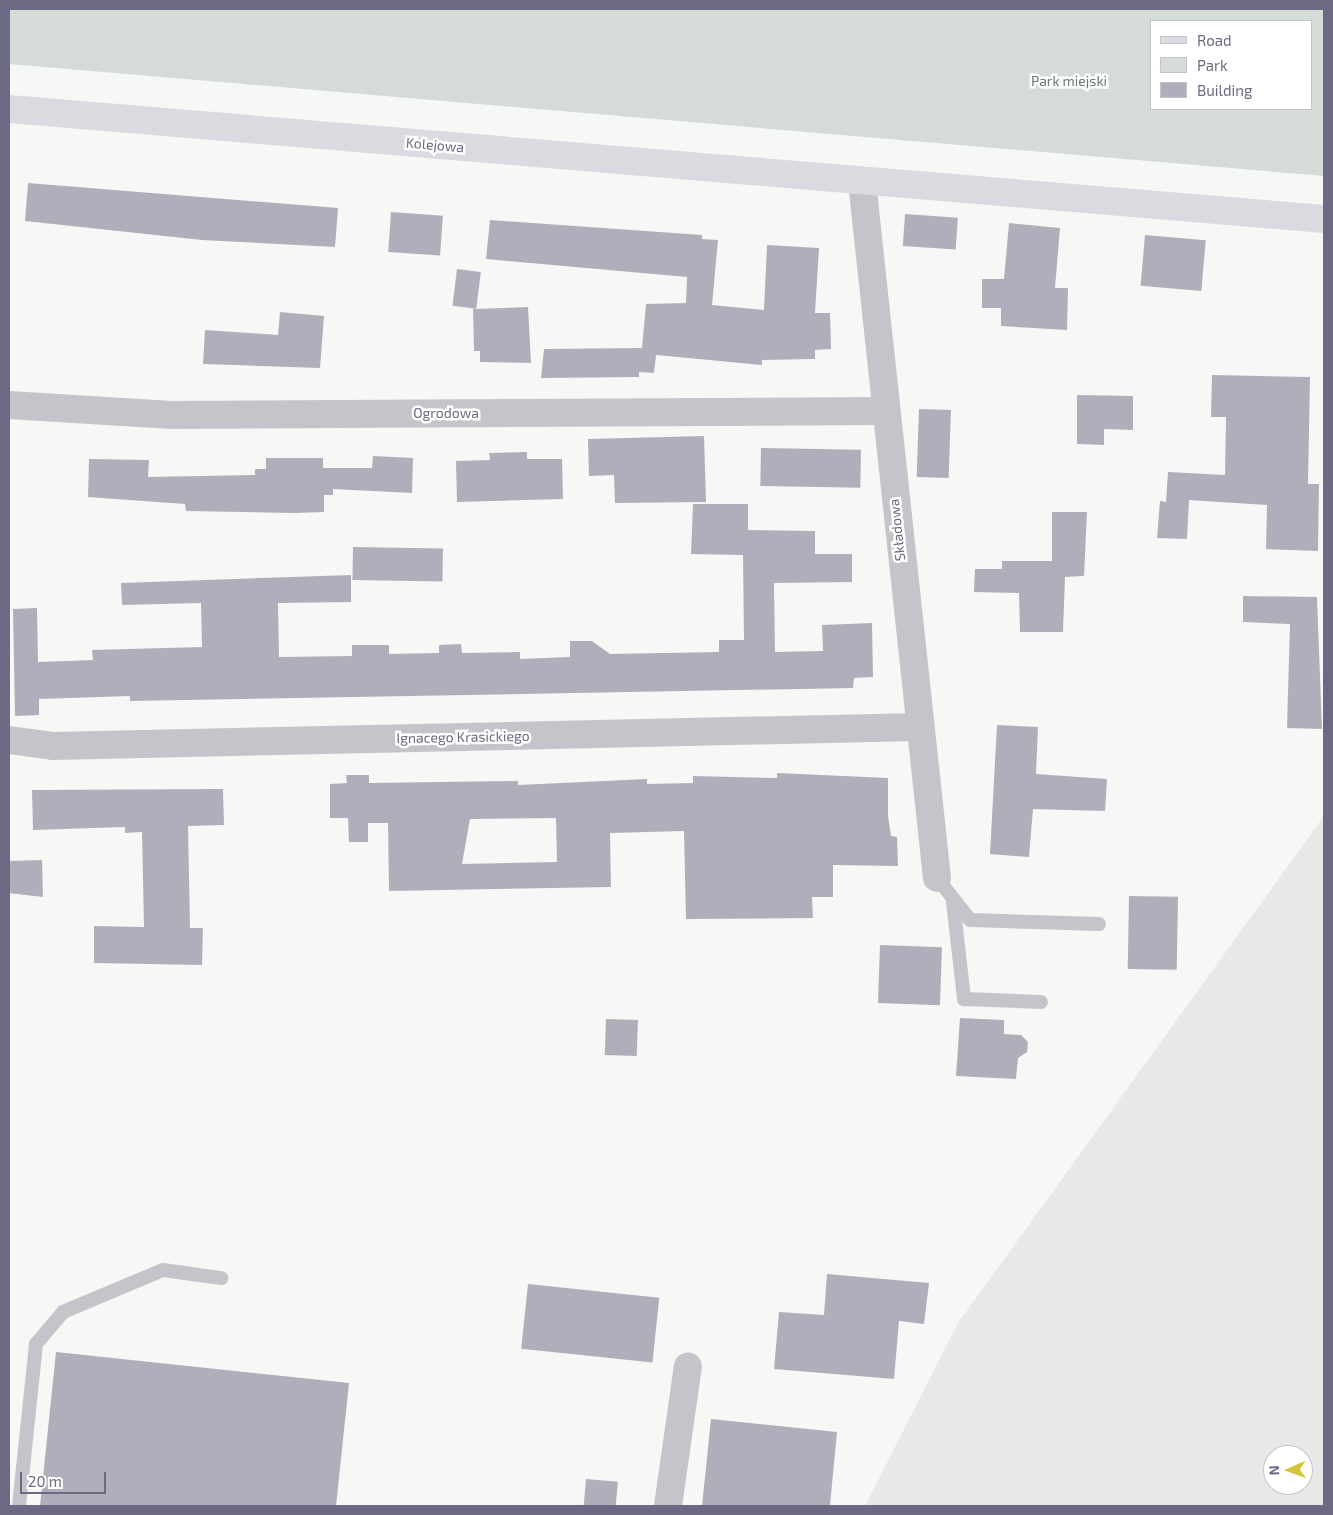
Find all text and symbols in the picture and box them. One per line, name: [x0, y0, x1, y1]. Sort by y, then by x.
legend: [1150, 20, 1313, 110]
text: Road: [1197, 31, 1232, 49]
text: Park: [1197, 56, 1228, 74]
park label: Park miejski: [1031, 73, 1107, 89]
text: Building: [1197, 81, 1252, 99]
street label: Kolejowa: [405, 134, 465, 156]
street label: Ogrodowa: [413, 405, 479, 421]
street label: Składowa: [885, 498, 909, 562]
street label: Ignacego Krasickiego: [396, 727, 530, 747]
north arrow: [1263, 1445, 1313, 1495]
scale bar: [22, 1462, 109, 1494]
text: N: [1265, 1465, 1282, 1476]
text: 20 m: [28, 1472, 62, 1490]

